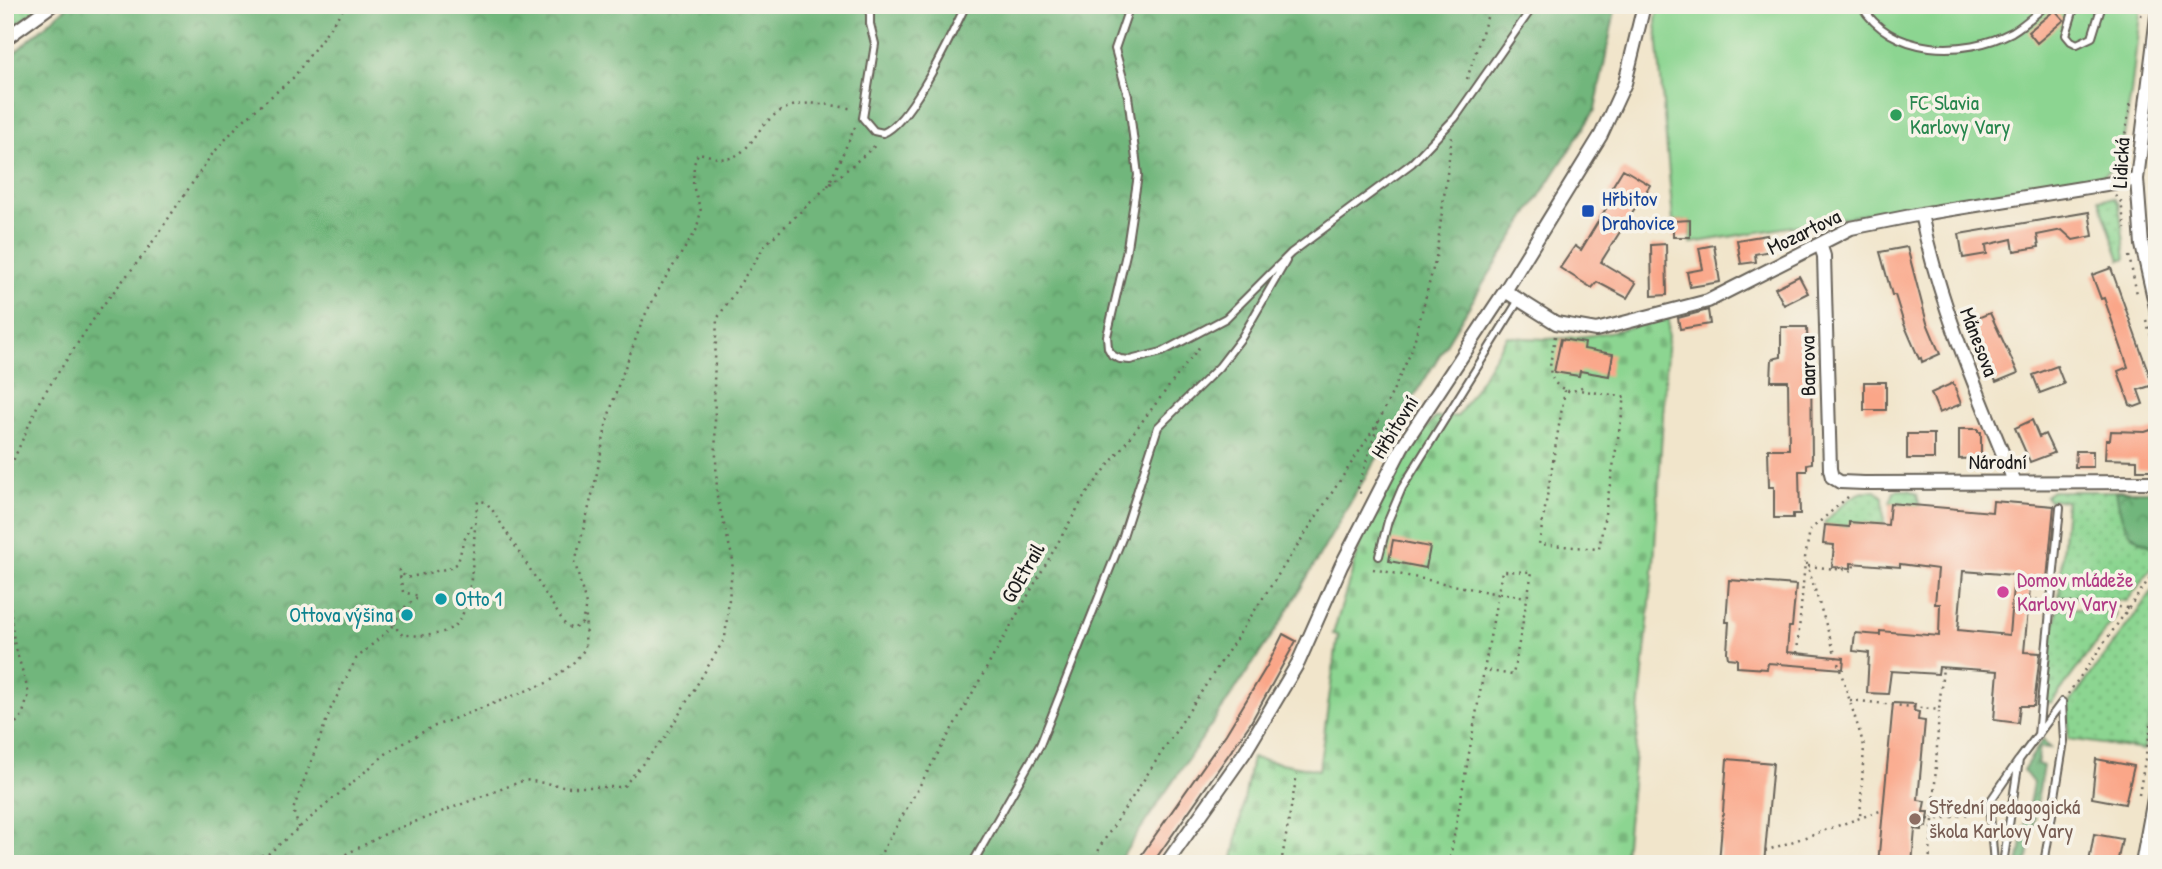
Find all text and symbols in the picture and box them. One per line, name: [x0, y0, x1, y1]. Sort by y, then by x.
place label: FC Slavia Karlovy Vary: [1909, 88, 2011, 141]
marker: FC Slavia Karlovy Vary: [1888, 107, 1904, 123]
street label: Lidická: [2105, 137, 2136, 189]
place label: Hřbitov Drahovice: [1602, 184, 1675, 237]
street label: Mozartova: [1762, 201, 1845, 262]
marker: Hřbitov Drahovice: [1580, 203, 1596, 219]
street label: Mánesova: [1953, 303, 2006, 381]
street label: Baarova: [1792, 336, 1823, 396]
street label: Hřbitovní: [1364, 390, 1425, 464]
street label: Národní: [1969, 447, 2027, 476]
street label: GOEtrail: [994, 537, 1052, 608]
place label: Domov mládeže Karlovy Vary: [2017, 565, 2133, 618]
place label: Otto 1: [455, 584, 502, 613]
marker: Domov mládeže Karlovy Vary: [1995, 584, 2011, 600]
marker: Otto 1: [433, 591, 449, 607]
place label: Ottova výšina: [289, 600, 393, 629]
marker: Ottova výšina: [399, 607, 415, 623]
place label: Střední pedagogická škola Karlovy Vary: [1929, 792, 2080, 845]
marker: Střední pedagogická škola Karlovy Vary: [1907, 811, 1923, 827]

